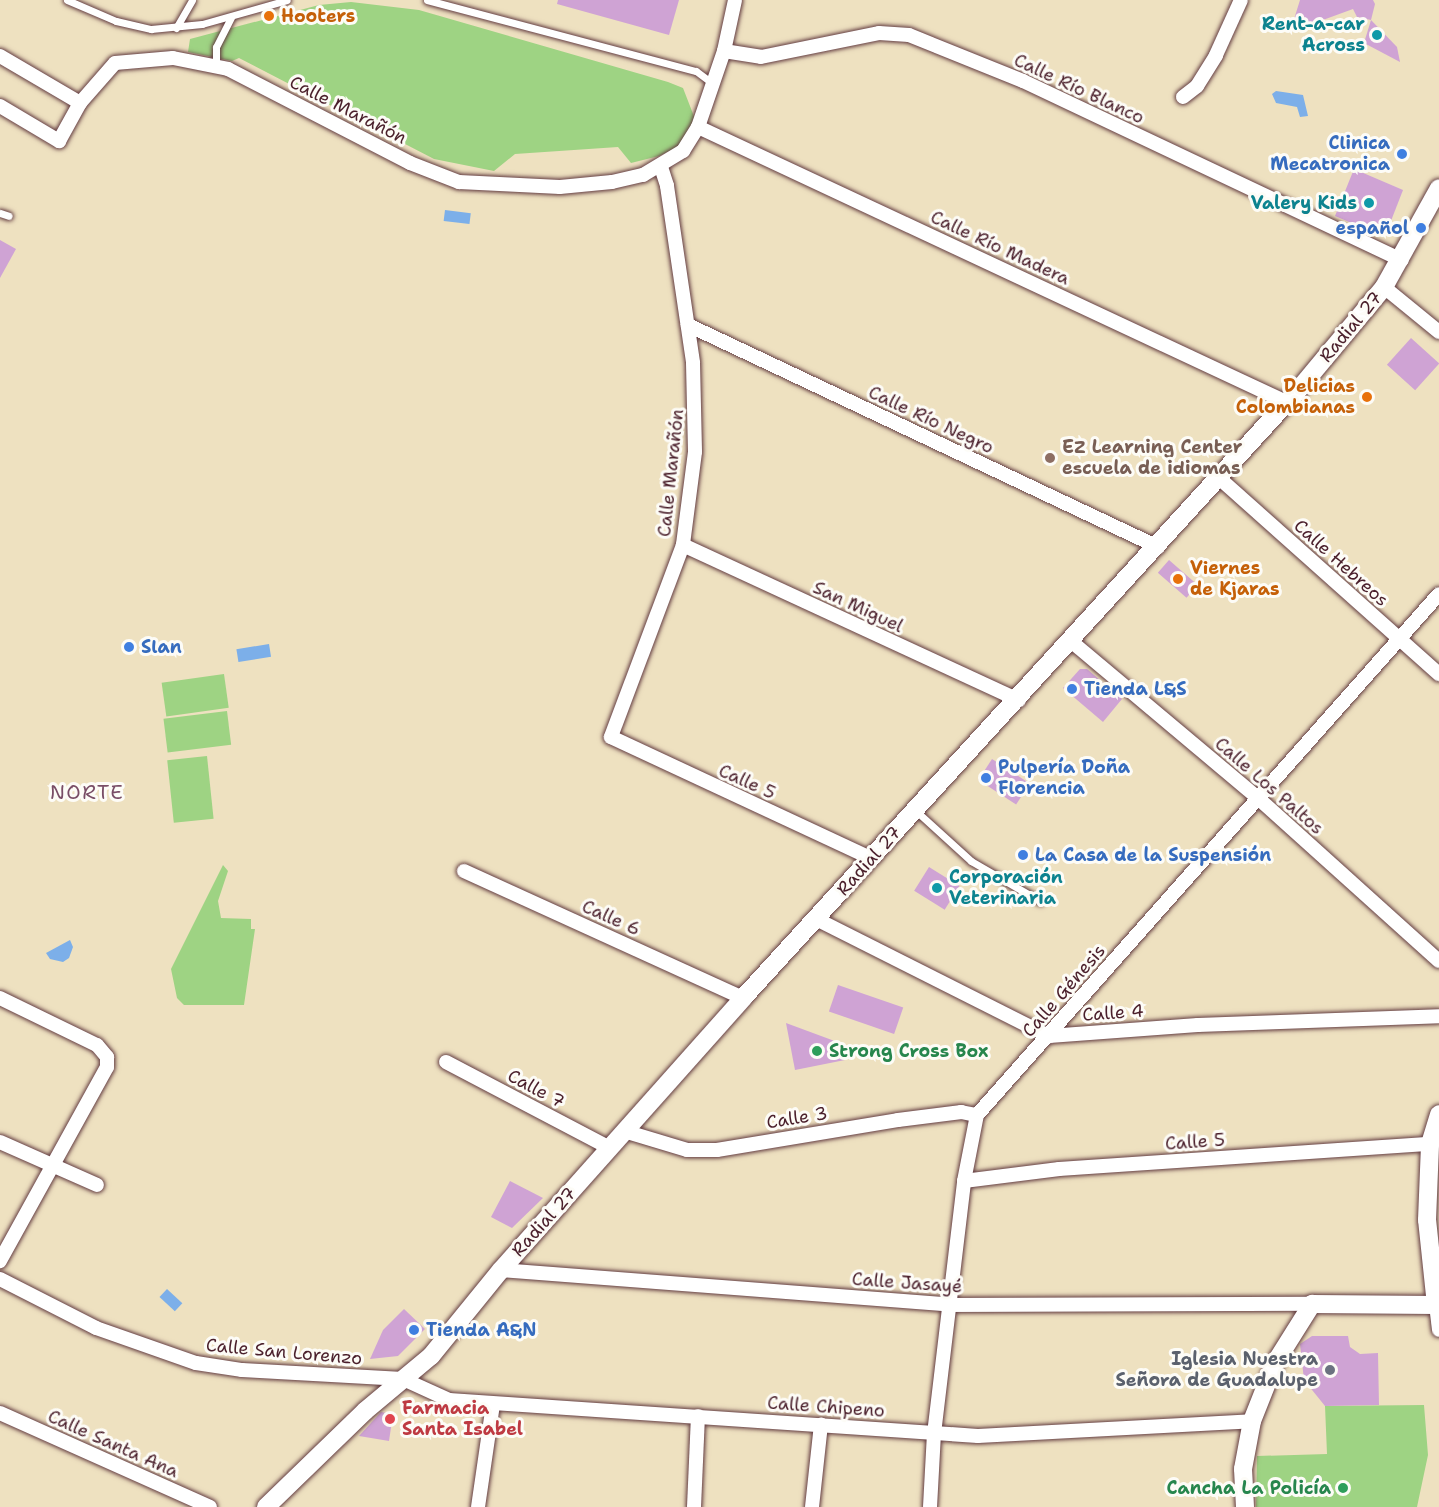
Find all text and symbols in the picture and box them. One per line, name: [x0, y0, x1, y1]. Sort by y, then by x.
place label: Hooters: [281, 5, 355, 27]
marker: Hooters: [262, 9, 276, 23]
place label: Rent-a-car Across: [1262, 14, 1365, 57]
marker: Rent-a-car Across: [1370, 28, 1384, 42]
street label: Calle Río Blanco: [1010, 49, 1148, 129]
street label: Calle Marañón: [286, 71, 410, 149]
place label: Clinica Mecatronica: [1270, 133, 1390, 176]
marker: Clinica Mecatronica: [1395, 147, 1409, 161]
place label: Valery Kids: [1251, 192, 1357, 214]
marker: Valery Kids: [1362, 196, 1376, 210]
street label: Calle Río Madera: [927, 206, 1073, 290]
place label: español: [1336, 217, 1409, 239]
marker: español: [1414, 221, 1428, 235]
street label: Radial 27: [1315, 287, 1387, 367]
place label: Delicias Colombianas: [1236, 376, 1355, 418]
street label: Calle Río Negro: [865, 382, 997, 458]
marker: Delicias Colombianas: [1360, 390, 1374, 404]
street label: Calle Marañón: [654, 408, 688, 538]
place label: EZ Learning Center escuela de idiomas: [1062, 437, 1242, 480]
marker: EZ Learning Center escuela de idiomas: [1043, 451, 1057, 465]
street label: Calle Hebreos: [1289, 515, 1393, 611]
place label: Viernes de Kjaras: [1190, 558, 1279, 600]
marker: Viernes de Kjaras: [1171, 572, 1185, 586]
street label: San Miguel: [810, 577, 906, 637]
place label: Slan: [141, 636, 182, 658]
marker: Slan: [122, 640, 136, 654]
place label: Tienda L&S: [1084, 678, 1186, 700]
marker: Tienda L&S: [1065, 682, 1079, 696]
street label: Calle Los Paltos: [1210, 733, 1328, 839]
place label: Pulpería Doña Florencia: [998, 757, 1130, 800]
street label: Calle 5: [715, 760, 779, 804]
marker: Pulpería Doña Florencia: [979, 771, 993, 785]
district label: NORTE: [50, 780, 124, 804]
street label: Radial 27: [832, 822, 906, 900]
place label: La Casa de la Suspensión: [1035, 844, 1271, 866]
marker: La Casa de la Suspensión: [1016, 848, 1030, 862]
place label: Corporación Veterinaria: [949, 867, 1063, 910]
marker: Corporación Veterinaria: [930, 881, 944, 895]
street label: Calle 6: [579, 896, 643, 940]
street label: Calle Génesis: [1018, 940, 1110, 1042]
street label: Calle 4: [1082, 1000, 1144, 1026]
place label: Strong Cross Box: [829, 1040, 988, 1062]
marker: Strong Cross Box: [810, 1044, 824, 1058]
street label: Calle 7: [504, 1065, 568, 1113]
street label: Calle 3: [765, 1103, 829, 1133]
street label: Calle 5: [1164, 1129, 1226, 1155]
street label: Radial 27: [507, 1183, 581, 1261]
street label: Calle Jasayé: [851, 1268, 963, 1298]
place label: Tienda A&N: [426, 1319, 537, 1341]
marker: Tienda A&N: [407, 1323, 421, 1337]
street label: Calle San Lorenzo: [205, 1334, 363, 1370]
place label: Iglesia Nuestra Señora de Guadalupe: [1116, 1349, 1318, 1392]
marker: Iglesia Nuestra Señora de Guadalupe: [1323, 1363, 1337, 1377]
street label: Calle Chipeno: [767, 1392, 885, 1422]
place label: Farmacia Santa Isabel: [402, 1398, 523, 1440]
street label: Calle Santa Ana: [44, 1406, 182, 1482]
marker: Farmacia Santa Isabel: [383, 1412, 397, 1426]
place label: Cancha La Policía: [1166, 1477, 1331, 1499]
marker: Cancha La Policía: [1336, 1481, 1350, 1495]

